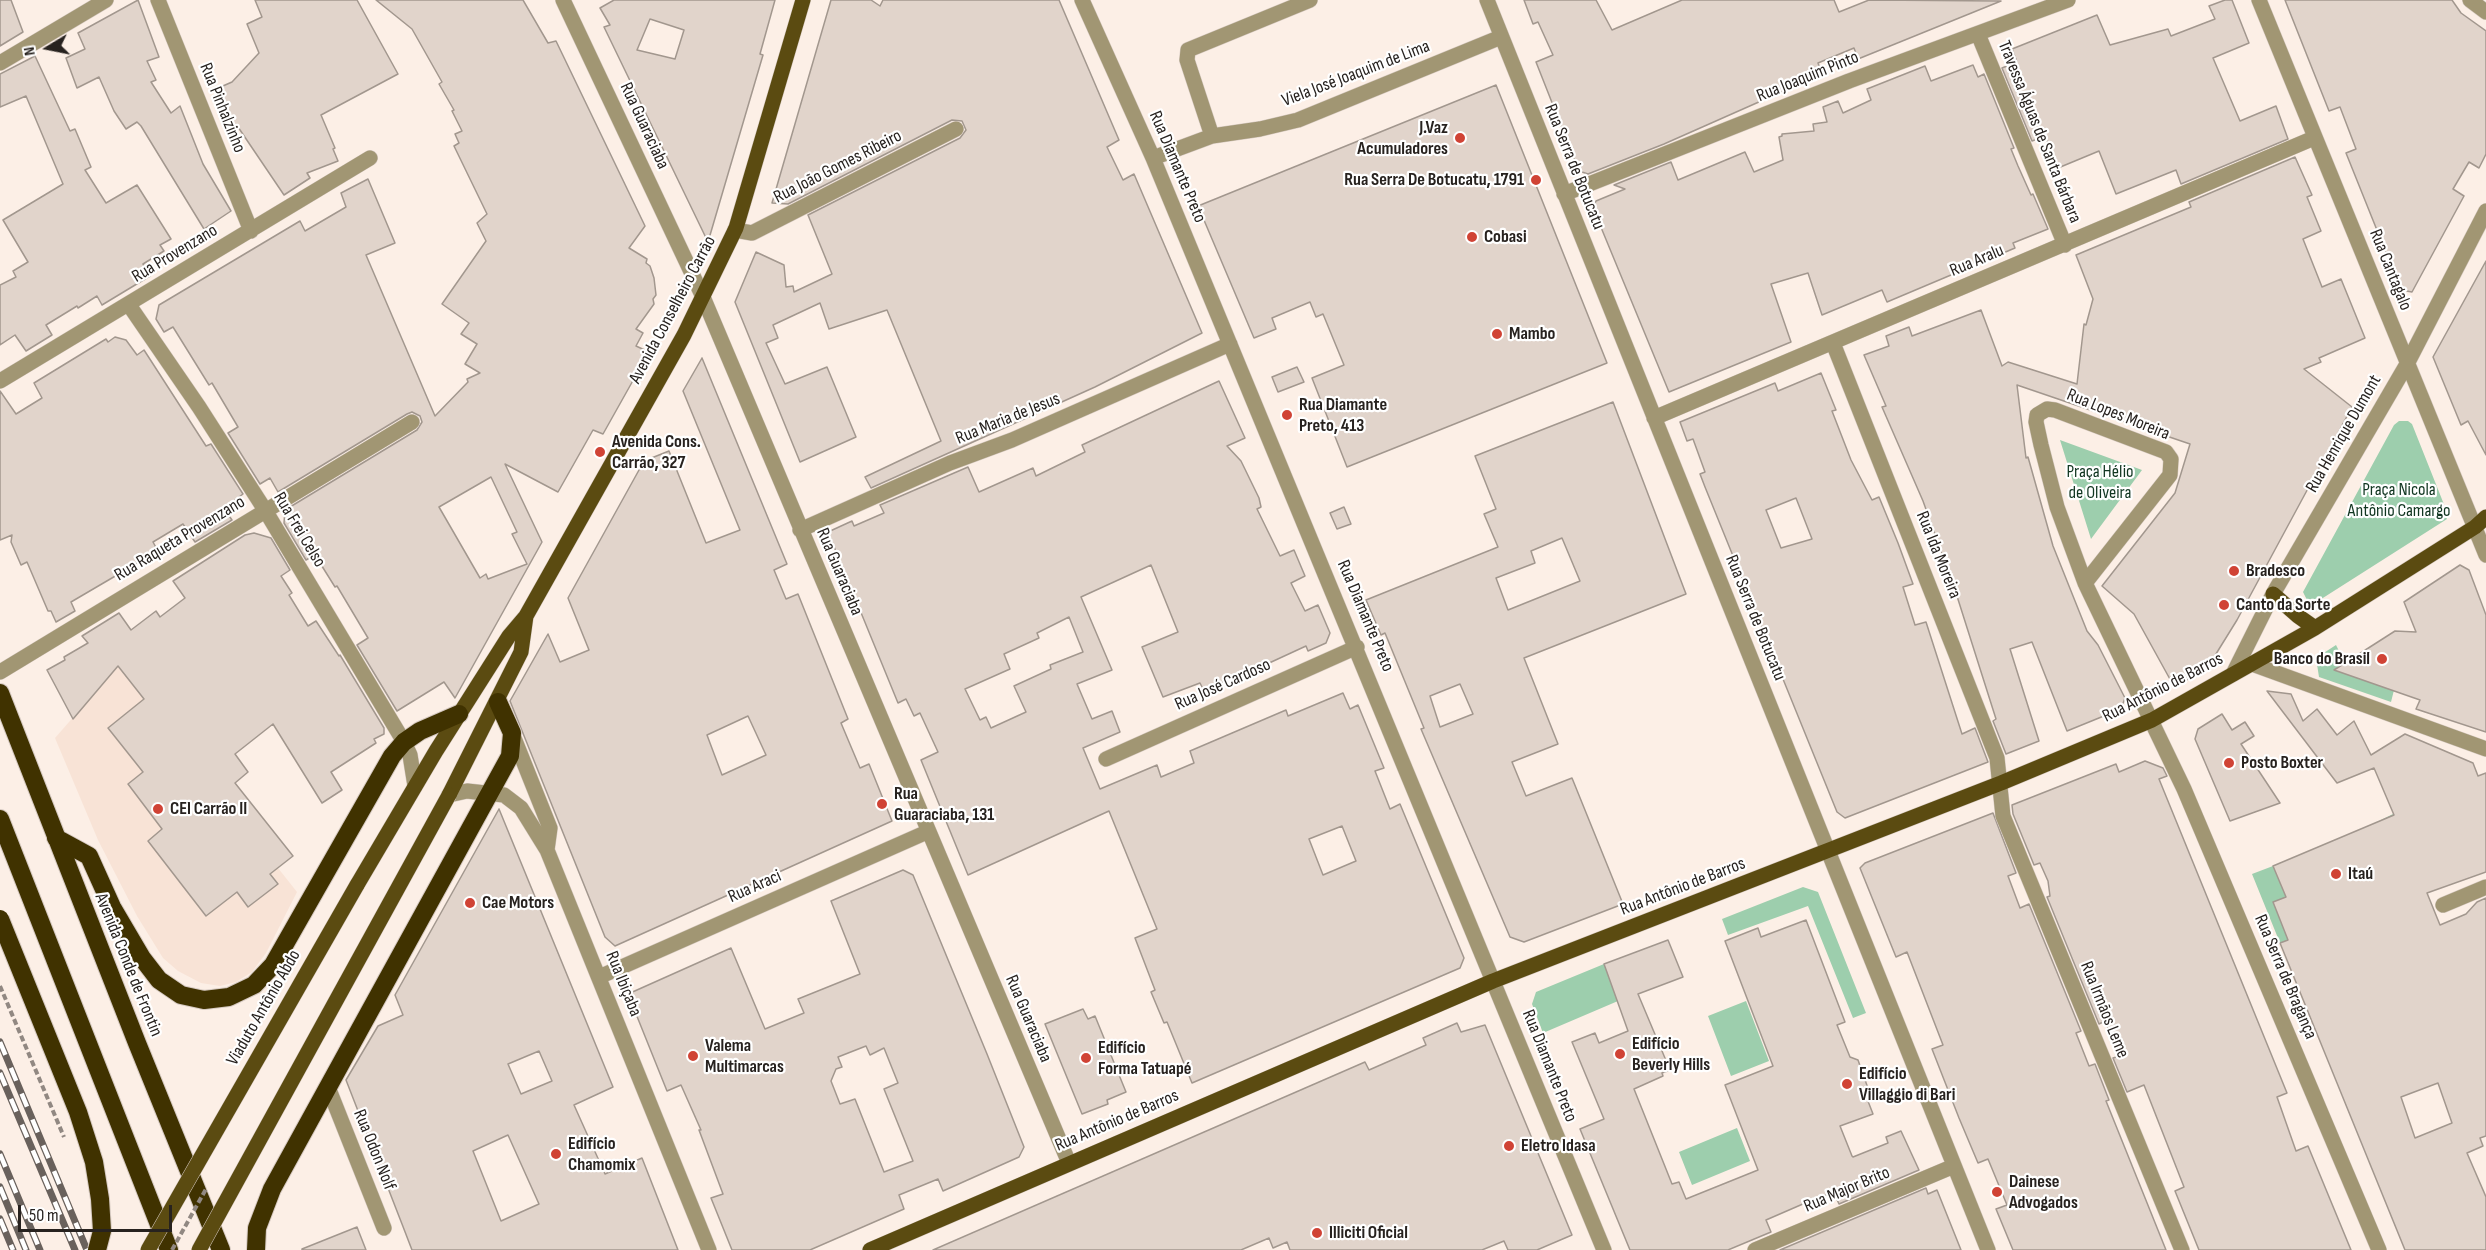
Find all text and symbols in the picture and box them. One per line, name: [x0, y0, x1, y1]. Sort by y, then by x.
north arrow: [18, 18, 78, 78]
street label: Viela José Joaquim de Lima: [1279, 36, 1433, 112]
street label: Travessa Águas de Santa Bárbara: [1993, 38, 2085, 226]
text: N: [20, 45, 40, 57]
street label: Rua Joaquim Pinto: [1754, 47, 1862, 107]
street label: Rua Pinhalzinho: [194, 60, 250, 156]
street label: Rua Guaraciaba: [615, 79, 673, 173]
street label: Rua Serra de Botucatu: [1539, 101, 1609, 233]
street label: Rua Diamante Preto: [1144, 108, 1210, 226]
place label: J.Vaz Acumuladores: [1357, 117, 1448, 160]
street label: Rua João Gomes Ribeiro: [770, 125, 906, 209]
marker: J.Vaz Acumuladores: [1453, 131, 1467, 145]
place label: Rua Serra De Botucatu, 1791: [1344, 169, 1524, 191]
marker: Rua Serra De Botucatu, 1791: [1529, 173, 1543, 187]
street label: Rua Provenzano: [128, 220, 222, 288]
place label: Cobasi: [1484, 226, 1527, 248]
street label: Rua Cantagalo: [2364, 226, 2416, 314]
marker: Cobasi: [1465, 230, 1479, 244]
street label: Avenida Conselheiro Carrão: [625, 233, 721, 387]
street label: Rua Aralu: [1947, 240, 2007, 282]
place label: Mambo: [1509, 323, 1555, 345]
marker: Mambo: [1490, 327, 1504, 341]
street label: Rua Henrique Dumont: [2302, 371, 2386, 497]
street label: Rua Lopes Moreira: [2063, 385, 2173, 445]
street label: Rua Maria de Jesus: [953, 388, 1063, 450]
place label: Rua Diamante Preto, 413: [1299, 394, 1387, 436]
marker: Rua Diamante Preto, 413: [1280, 408, 1294, 422]
place label: Avenida Cons. Carrão, 327: [612, 431, 701, 474]
marker: Avenida Cons. Carrão, 327: [593, 445, 607, 459]
park label: Praça Hélio de Oliveira: [2066, 461, 2134, 504]
park label: Praça Nicola Antônio Camargo: [2347, 479, 2451, 522]
street label: Rua Frei Celso: [268, 489, 330, 571]
street label: Rua Raqueta Provenzano: [111, 492, 249, 586]
street label: Rua Ida Moreira: [1911, 508, 1965, 602]
street label: Rua Guaraciaba: [811, 525, 867, 619]
street label: Rua Serra de Botucatu: [1720, 552, 1790, 684]
street label: Rua Diamante Preto: [1332, 557, 1398, 675]
place label: Bradesco: [2246, 560, 2305, 582]
marker: Bradesco: [2227, 564, 2241, 578]
place label: Canto da Sorte: [2236, 594, 2330, 616]
marker: Canto da Sorte: [2217, 598, 2231, 612]
street label: Rua Antônio de Barros: [2099, 648, 2227, 728]
place label: Banco do Brasil: [2274, 648, 2370, 670]
marker: Banco do Brasil: [2375, 652, 2389, 666]
street label: Rua José Cardoso: [1172, 654, 1274, 716]
place label: Posto Boxter: [2241, 752, 2323, 774]
marker: Posto Boxter: [2222, 756, 2236, 770]
place label: Rua Guaraciaba, 131: [894, 783, 994, 826]
marker: Rua Guaraciaba, 131: [875, 797, 889, 811]
place label: CEI Carrão II: [170, 798, 247, 820]
marker: CEI Carrão II: [151, 802, 165, 816]
street label: Rua Antônio de Barros: [1617, 853, 1749, 921]
place label: Itaú: [2348, 863, 2373, 885]
street label: Rua Araci: [725, 866, 785, 908]
marker: Itaú: [2329, 867, 2343, 881]
street label: Avenida Conde de Frontin: [89, 890, 167, 1040]
place label: Cae Motors: [482, 892, 554, 914]
marker: Cae Motors: [463, 896, 477, 910]
street label: Rua Serra de Bragança: [2249, 911, 2321, 1043]
street label: Viaduto Antônio Abdo: [222, 947, 306, 1069]
street label: Rua Ibiçaba: [600, 948, 646, 1020]
street label: Rua Irmãos Leme: [2075, 959, 2133, 1061]
street label: Rua Guaraciaba: [1000, 972, 1056, 1066]
street label: Rua Diamante Preto: [1517, 1007, 1581, 1125]
place label: Edifício Beverly Hills: [1632, 1033, 1710, 1076]
place label: Valema Multimarcas: [705, 1035, 784, 1078]
place label: Edifício Forma Tatuapé: [1098, 1037, 1191, 1080]
marker: Edifício Beverly Hills: [1613, 1047, 1627, 1061]
marker: Valema Multimarcas: [686, 1049, 700, 1063]
marker: Edifício Forma Tatuapé: [1079, 1051, 1093, 1065]
place label: Edifício Villaggio di Bari: [1859, 1063, 1955, 1106]
marker: Edifício Villaggio di Bari: [1840, 1077, 1854, 1091]
street label: Rua Antônio de Barros: [1052, 1085, 1182, 1157]
street label: Rua Odon Nolf: [348, 1106, 400, 1194]
place label: Edifício Chamomix: [568, 1133, 635, 1176]
place label: Eletro Idasa: [1521, 1135, 1596, 1157]
marker: Eletro Idasa: [1502, 1139, 1516, 1153]
marker: Edifício Chamomix: [549, 1147, 563, 1161]
street label: Rua Major Brito: [1801, 1162, 1893, 1218]
place label: Dainese Advogados: [2009, 1171, 2078, 1214]
marker: Dainese Advogados: [1990, 1185, 2004, 1199]
scale bar: [21, 1193, 176, 1231]
text: 50 m: [29, 1205, 59, 1226]
place label: Illiciti Oficial: [1329, 1222, 1408, 1244]
marker: Illiciti Oficial: [1310, 1226, 1324, 1240]

